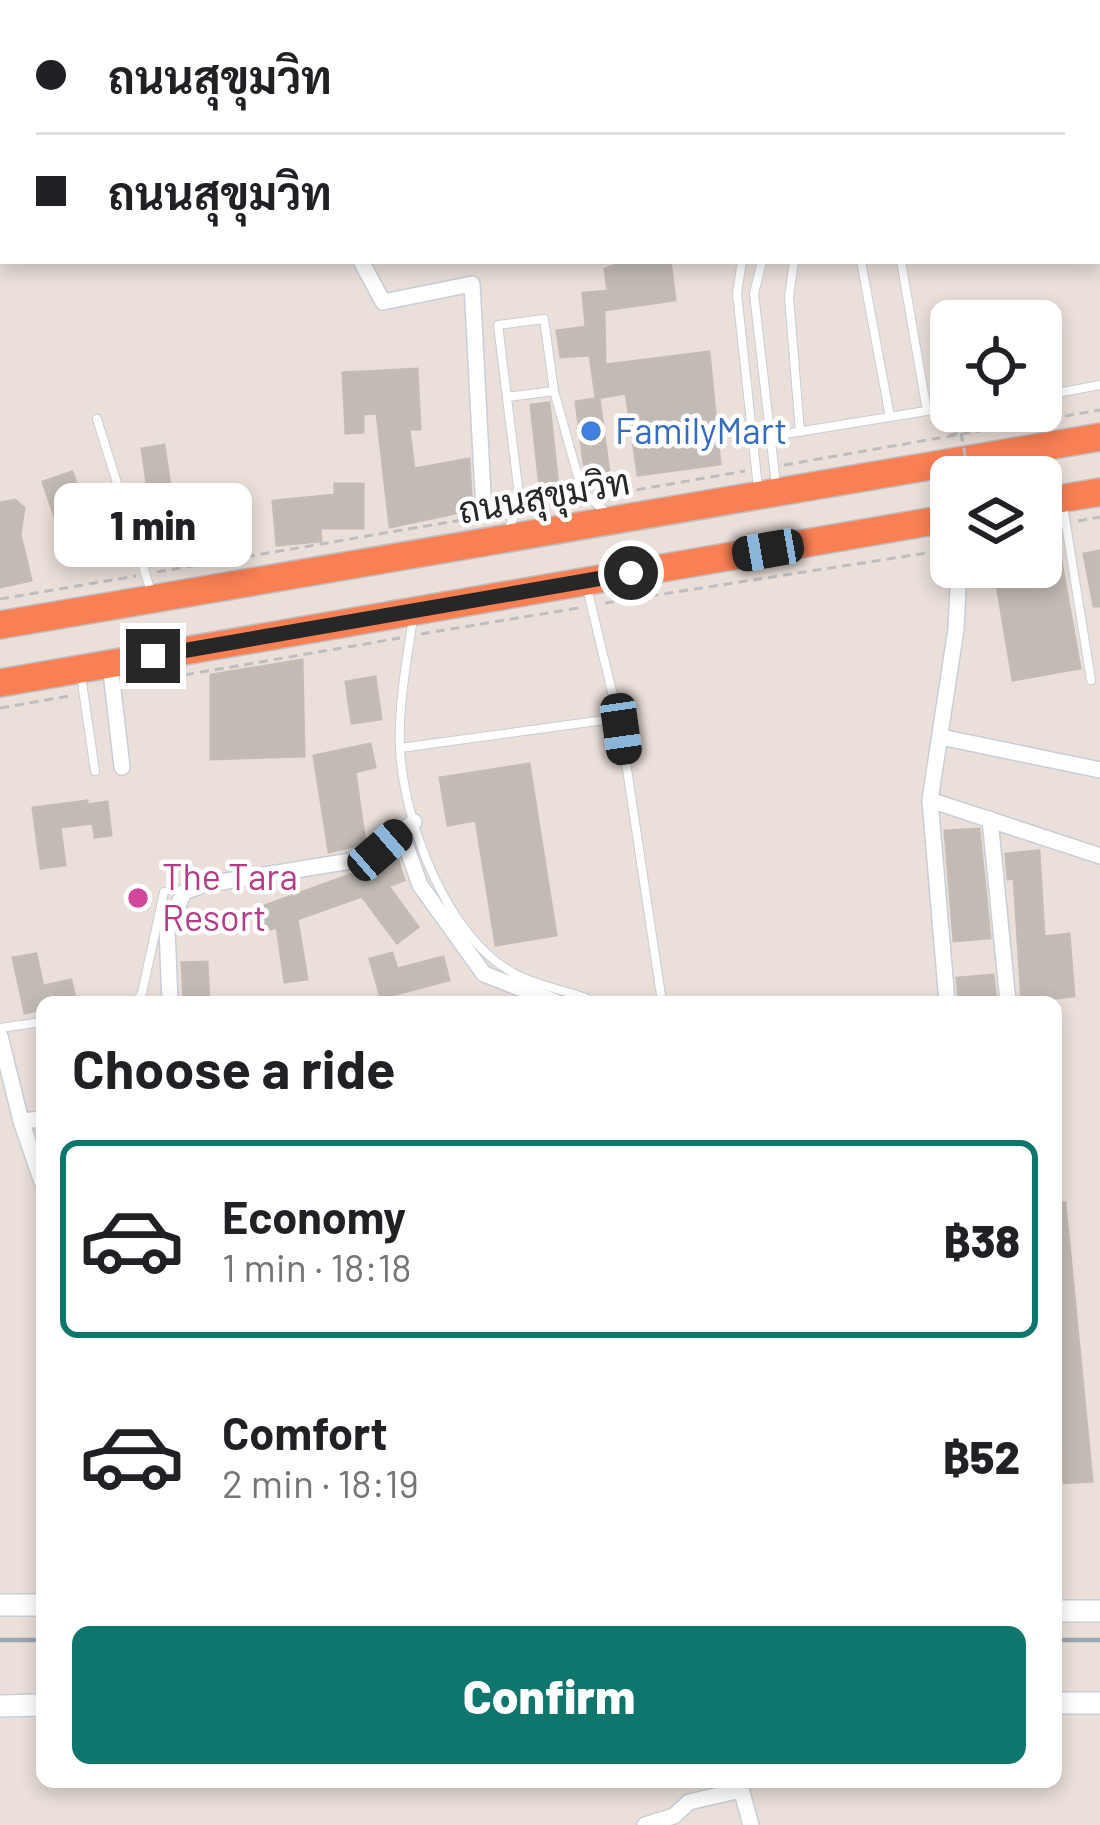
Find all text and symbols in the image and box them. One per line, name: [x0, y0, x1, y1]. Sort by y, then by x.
text: ถนนสุขุมวิท: [108, 49, 332, 103]
text: ถนนสุขุมวิท: [108, 165, 332, 219]
map controls: [930, 300, 1062, 588]
button: locate: [930, 300, 1062, 432]
place label: FamilyMart: [615, 408, 787, 451]
marker: FamilyMart: [578, 418, 604, 444]
button: layers: [930, 456, 1062, 588]
street label: ถนนสุขุมวิท: [455, 458, 634, 536]
callout: 1 min: [54, 482, 252, 566]
text: 1 min: [110, 501, 196, 548]
car: [729, 526, 807, 574]
route start: [604, 546, 658, 600]
route end: [126, 629, 180, 683]
car: [598, 691, 644, 767]
car: [341, 813, 419, 887]
place label: The Tara Resort: [162, 854, 298, 938]
marker: The Tara Resort: [125, 885, 151, 911]
text: Choose a ride: [72, 1035, 396, 1100]
icon: car: [78, 1185, 186, 1293]
text: Economy: [222, 1189, 406, 1243]
text: ฿38: [943, 1213, 1020, 1267]
text: 1 min · 18:18: [222, 1243, 412, 1290]
icon: car: [78, 1401, 186, 1509]
text: Comfort: [222, 1405, 388, 1459]
text: ฿52: [942, 1429, 1020, 1483]
text: 2 min · 18:19: [222, 1459, 419, 1506]
button: Confirm: [72, 1626, 1026, 1764]

